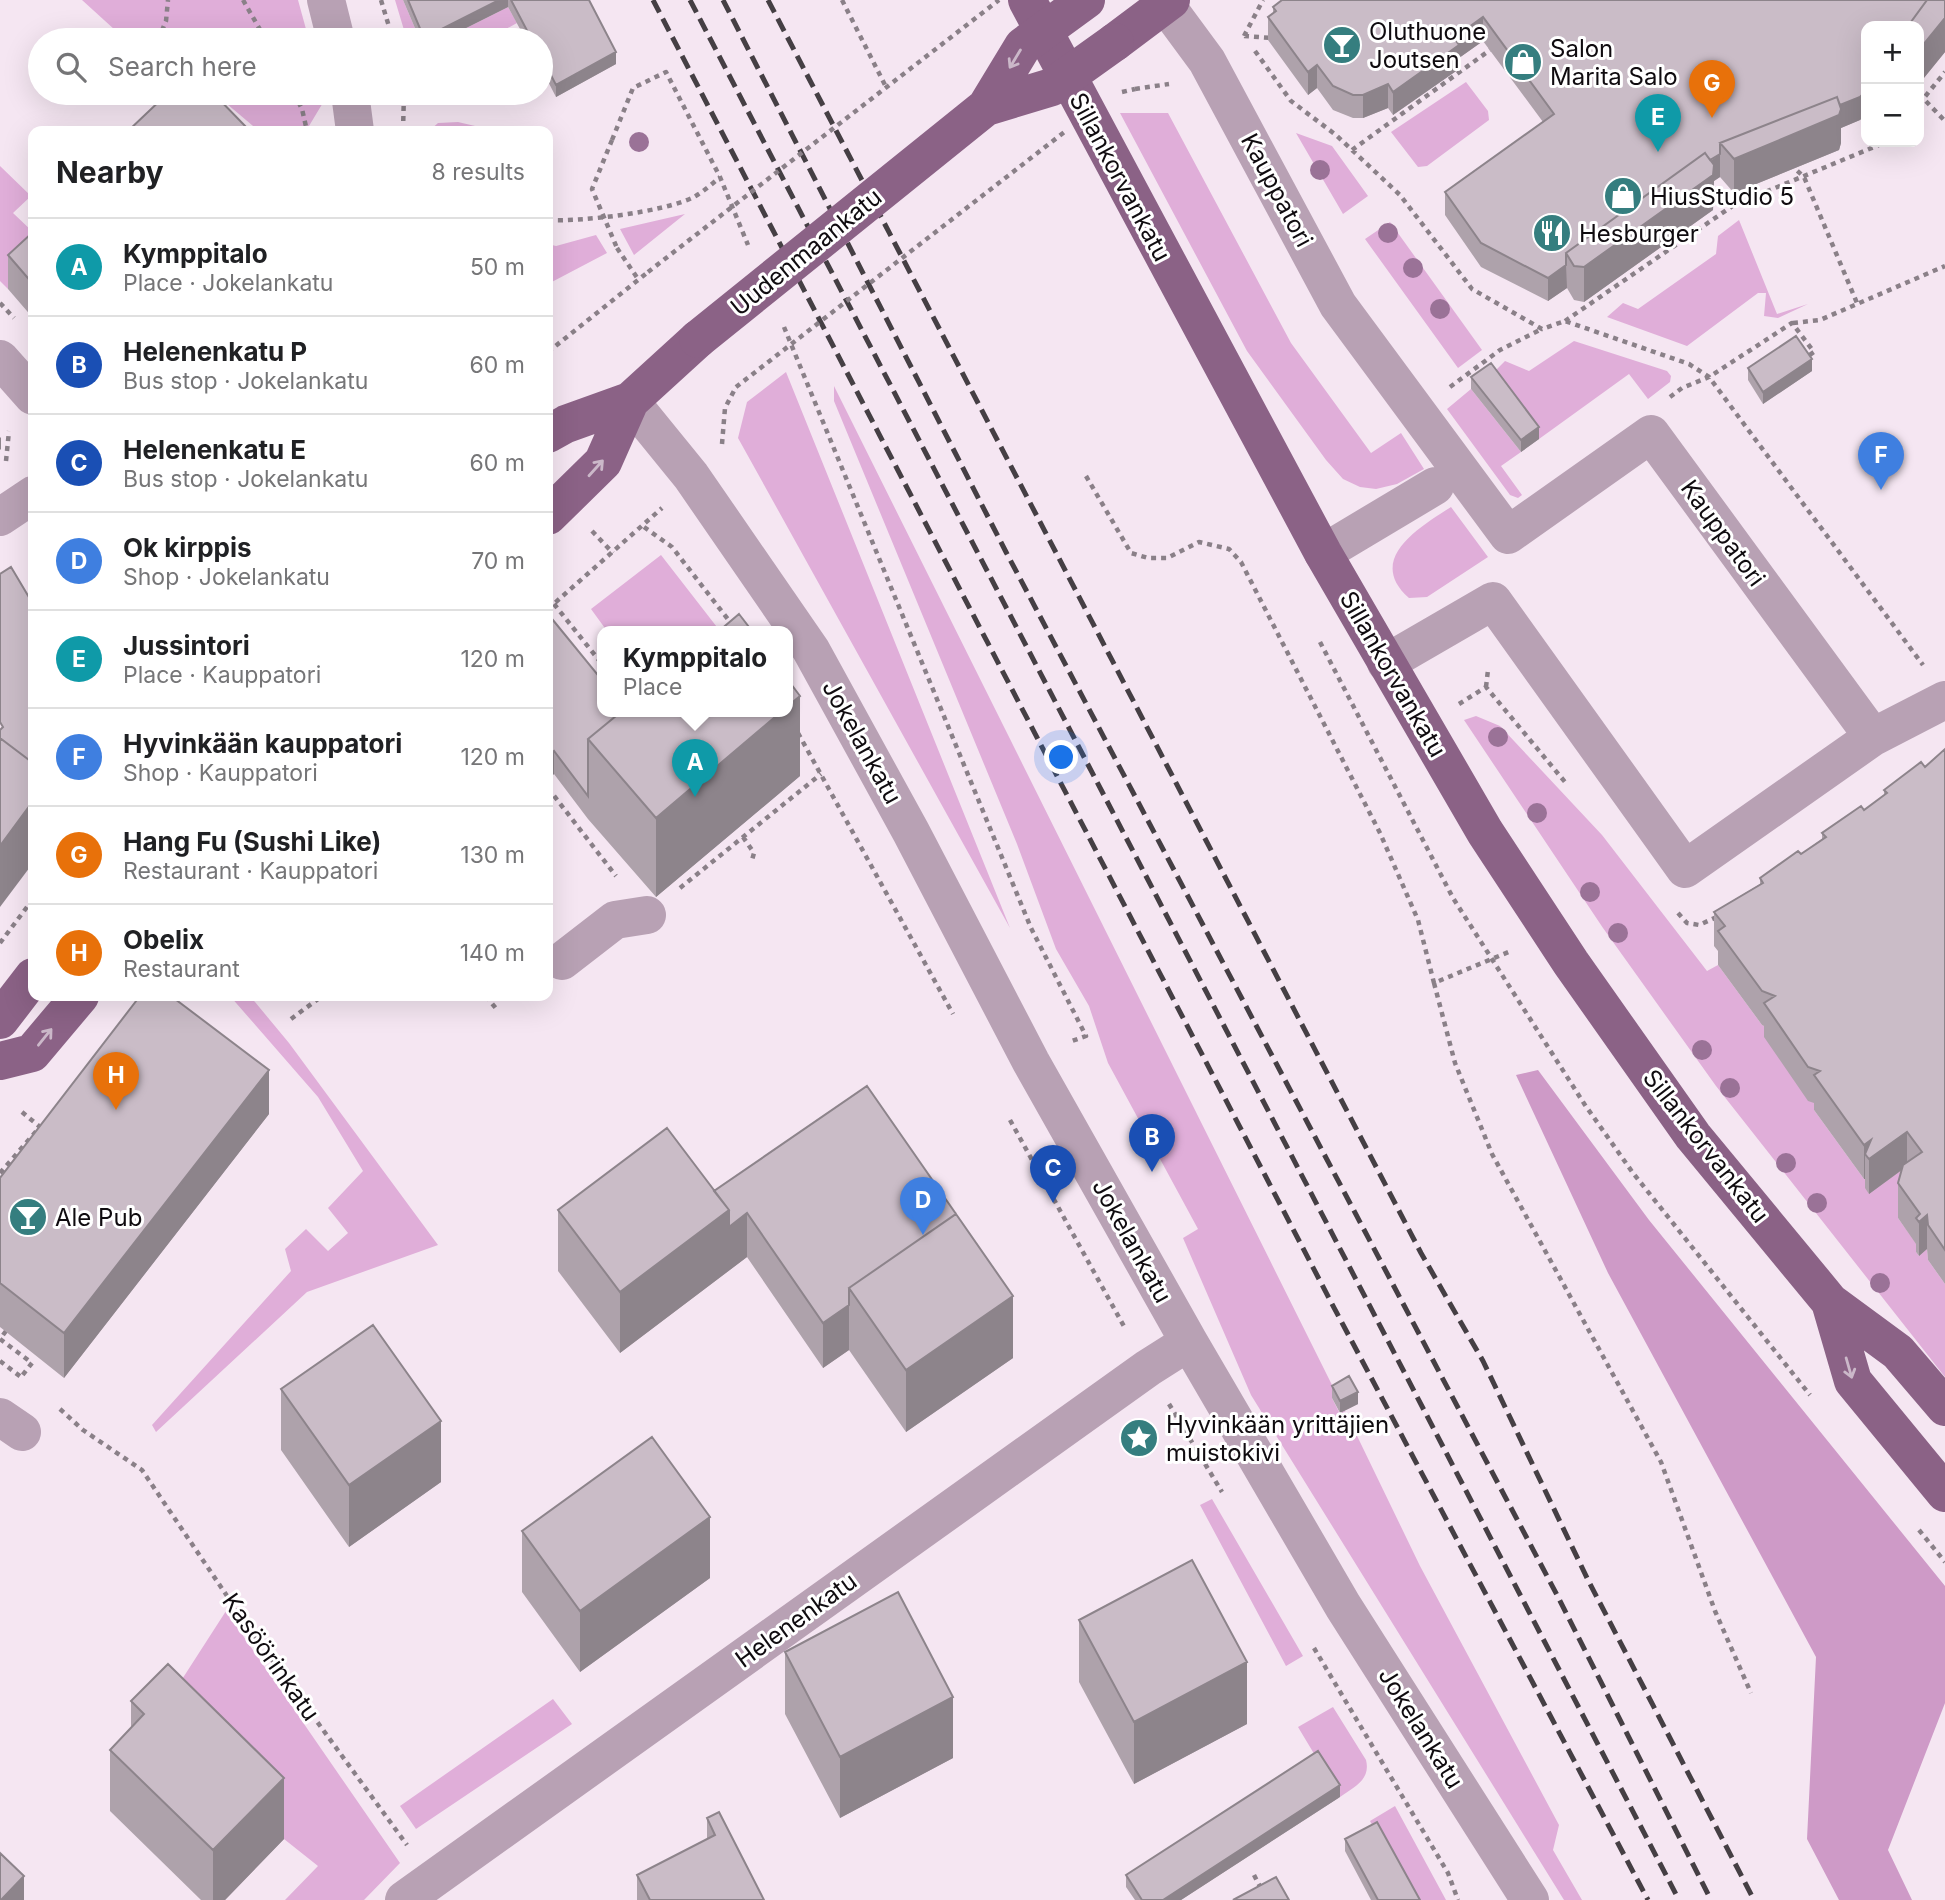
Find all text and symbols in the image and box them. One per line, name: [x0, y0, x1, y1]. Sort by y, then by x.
place label: Oluthuone Joutsen: [1369, 17, 1486, 74]
map controls: [1861, 21, 1924, 147]
button: +: [1861, 21, 1924, 84]
bar icon: Oluthuone Joutsen: [1321, 24, 1363, 66]
search box: [28, 28, 553, 105]
place label: Salon Marita Salo: [1550, 34, 1678, 91]
shop icon: Salon Marita Salo: [1502, 41, 1544, 83]
icon: search: [52, 48, 90, 86]
one-way arrow: [1008, 49, 1022, 69]
text: Search here: [108, 51, 257, 82]
pin: G: [1689, 60, 1735, 118]
button: −: [1861, 84, 1924, 147]
street label: Sillankorvankatu: [1063, 88, 1177, 266]
pin: E: [1635, 94, 1681, 152]
street label: Kauppatori: [1235, 128, 1319, 252]
text: Nearby: [56, 154, 164, 190]
text: 8 results: [432, 158, 525, 186]
shop icon: HiusStudio 5: [1602, 175, 1644, 217]
street label: Uudenmaankatu: [725, 182, 887, 322]
place label: HiusStudio 5: [1650, 182, 1794, 211]
restaurant icon: Hesburger: [1531, 212, 1573, 254]
place label: Hesburger: [1579, 219, 1699, 248]
text: Kymppitalo: [123, 238, 268, 269]
text: A: [70, 253, 88, 281]
text: 50 m: [470, 253, 525, 281]
text: Place · Jokelankatu: [123, 269, 333, 297]
text: Helenenkatu P: [123, 336, 307, 367]
text: B: [71, 351, 87, 379]
text: 60 m: [470, 351, 525, 379]
text: Bus stop · Jokelankatu: [123, 367, 368, 395]
pin: F: [1858, 432, 1904, 490]
text: Helenenkatu E: [123, 434, 306, 465]
text: C: [70, 449, 88, 477]
text: 60 m: [470, 449, 525, 477]
one-way arrow: [588, 459, 604, 477]
text: Bus stop · Jokelankatu: [123, 465, 368, 493]
street label: Kauppatori: [1675, 474, 1771, 592]
text: Ok kirppis: [123, 532, 252, 563]
text: D: [71, 547, 87, 575]
text: 70 m: [471, 547, 525, 575]
text: Shop · Jokelankatu: [123, 563, 330, 591]
street label: Sillankorvankatu: [1334, 586, 1452, 762]
popup: [597, 626, 793, 717]
text: Jussintori: [123, 630, 250, 661]
text: Kymppitalo: [623, 642, 767, 673]
text: E: [72, 645, 86, 673]
text: 120 m: [460, 645, 525, 673]
text: Place · Kauppatori: [123, 661, 321, 689]
text: Place: [623, 673, 682, 701]
street label: Jokelankatu: [816, 675, 908, 809]
text: Hyvinkään kauppatori: [123, 728, 402, 759]
pin: A: [672, 739, 718, 797]
your location: [1044, 740, 1078, 774]
text: F: [72, 743, 86, 771]
text: 120 m: [460, 743, 525, 771]
text: Shop · Kauppatori: [123, 759, 318, 787]
text: Hang Fu (Sushi Like): [123, 826, 381, 857]
text: G: [70, 841, 88, 869]
text: 130 m: [460, 841, 525, 869]
text: Restaurant · Kauppatori: [123, 857, 378, 885]
text: Obelix: [123, 924, 204, 955]
text: H: [70, 939, 88, 967]
text: 140 m: [460, 939, 525, 967]
text: Restaurant: [123, 955, 240, 983]
one-way arrow: [37, 1028, 53, 1046]
pin: H: [93, 1052, 139, 1110]
street label: Sillankorvankatu: [1637, 1064, 1775, 1228]
pin: B: [1129, 1114, 1175, 1172]
pin: C: [1030, 1145, 1076, 1203]
street label: Jokelankatu: [1086, 1174, 1178, 1308]
pin: D: [900, 1177, 946, 1235]
bar icon: Ale Pub: [7, 1196, 49, 1238]
place label: Ale Pub: [55, 1203, 142, 1232]
one-way arrow: [1843, 1356, 1856, 1379]
place label: Hyvinkään yrittäjien muistokivi: [1166, 1410, 1389, 1467]
place icon: Hyvinkään yrittäjien muistokivi: [1118, 1417, 1160, 1459]
street label: Helenenkatu: [730, 1566, 862, 1674]
street label: Kasöörinkatu: [216, 1588, 326, 1726]
street label: Jokelankatu: [1372, 1662, 1470, 1794]

